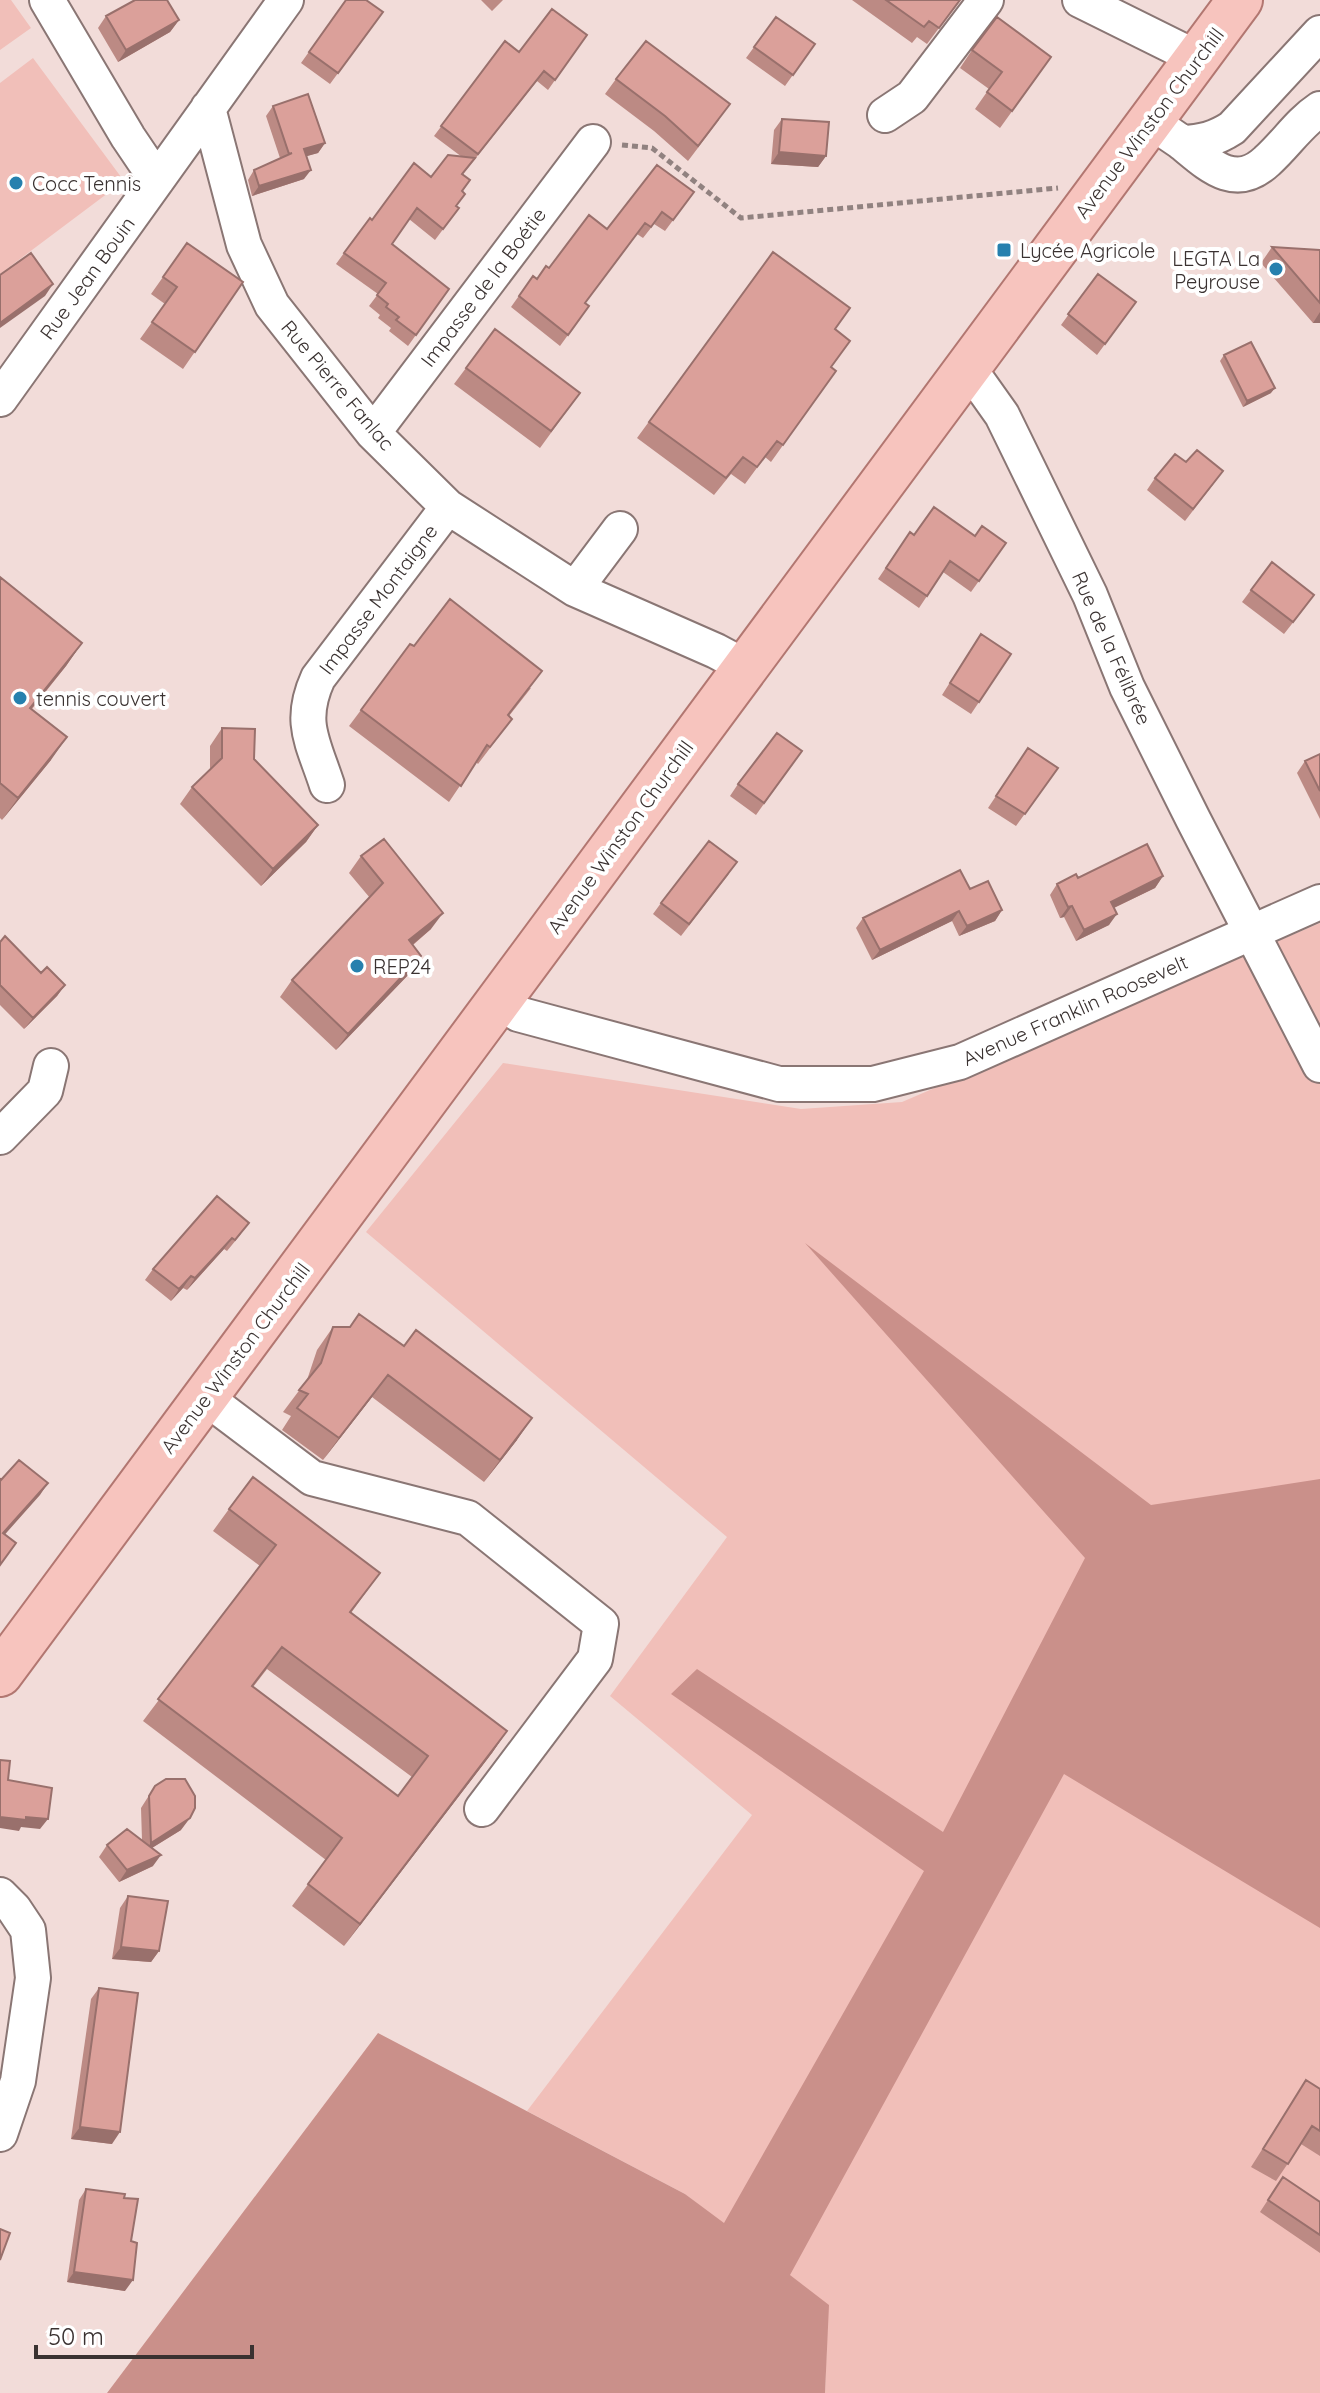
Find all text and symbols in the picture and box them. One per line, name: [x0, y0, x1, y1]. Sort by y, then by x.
street label: Avenue Winston Churchill: [1069, 23, 1229, 223]
place label: Cocc Tennis: [32, 171, 141, 196]
marker: Cocc Tennis: [7, 174, 25, 192]
street label: Impasse de la Boétie: [415, 202, 551, 372]
street label: Rue Jean Bouin: [34, 212, 140, 344]
place label: Lycée Agricole: [1020, 238, 1155, 263]
marker: Lycée Agricole: [995, 241, 1013, 259]
place label: LEGTA La Peyrouse: [1172, 246, 1260, 294]
marker: LEGTA La Peyrouse: [1267, 260, 1285, 278]
street label: Rue Pierre Fanlac: [276, 315, 400, 455]
street label: Impasse Montaigne: [313, 519, 443, 679]
street label: Rue de la Félibrée: [1067, 567, 1157, 729]
place label: tennis couvert: [36, 686, 167, 711]
marker: tennis couvert: [11, 689, 29, 707]
street label: Avenue Winston Churchill: [542, 736, 698, 938]
street label: Avenue Franklin Roosevelt: [959, 949, 1192, 1071]
place label: REP24: [373, 954, 431, 979]
marker: REP24: [348, 957, 366, 975]
street label: Avenue Winston Churchill: [155, 1258, 315, 1458]
scale bar: [36, 2309, 252, 2359]
text: 50 m: [48, 2321, 104, 2351]

